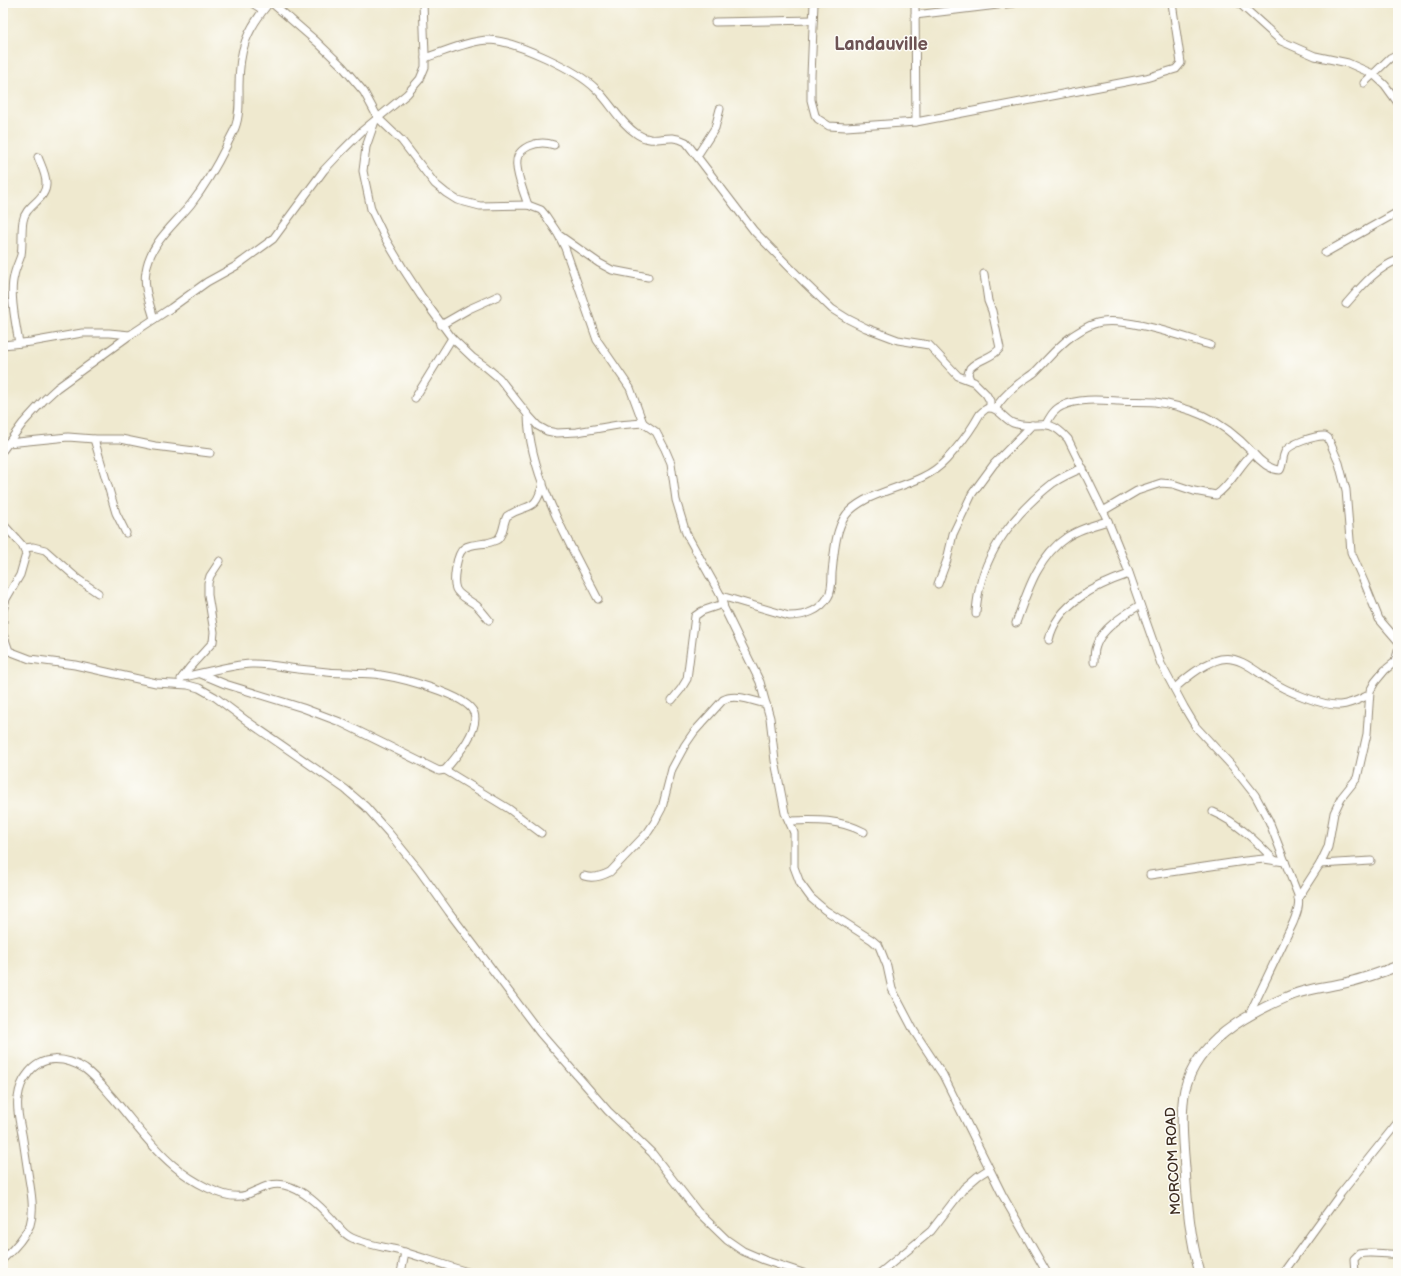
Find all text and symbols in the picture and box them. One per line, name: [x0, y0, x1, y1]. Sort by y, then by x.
district label: Landauville: [834, 34, 928, 55]
street label: MORCOM ROAD: [1162, 1107, 1184, 1215]

